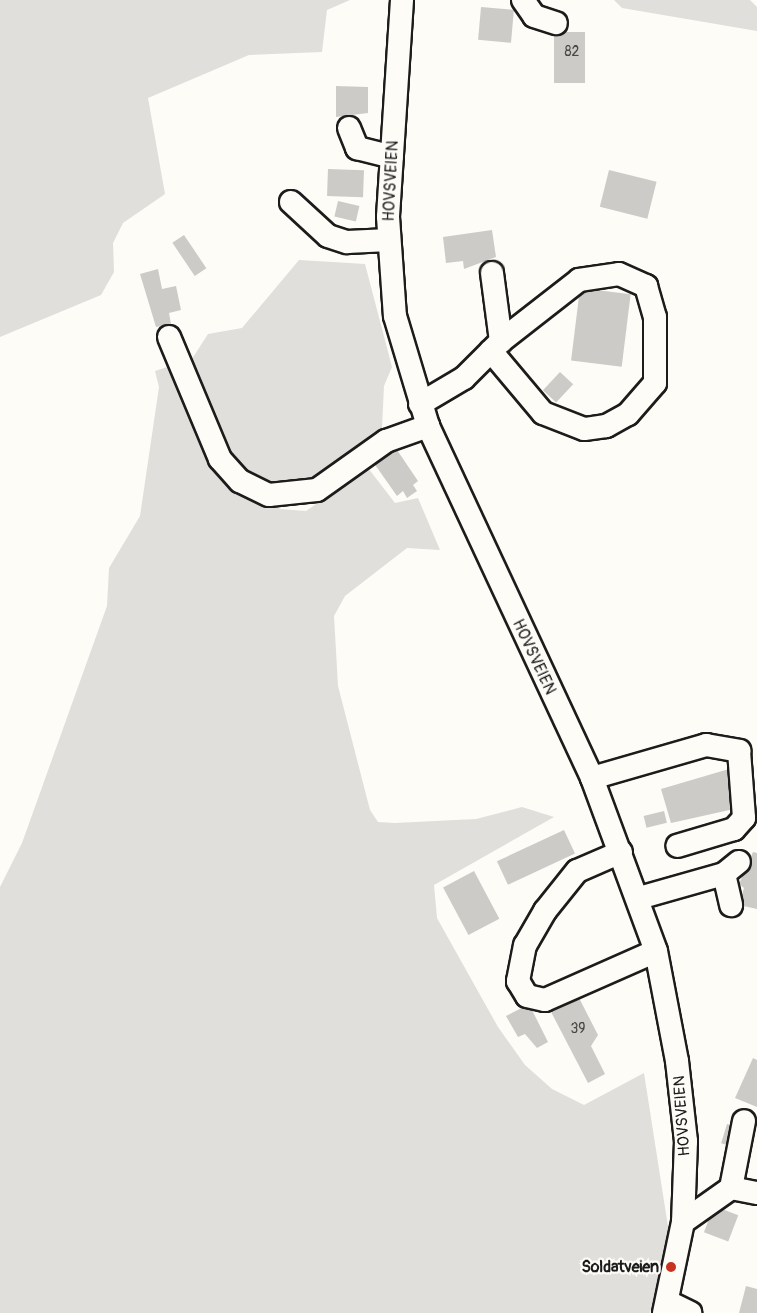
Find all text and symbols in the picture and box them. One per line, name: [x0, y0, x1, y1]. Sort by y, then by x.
house number: 82: [565, 44, 579, 60]
street label: HOVSVEIEN: [379, 140, 403, 222]
street label: HOVSVEIEN: [508, 616, 560, 698]
house number: 39: [570, 1021, 586, 1037]
street label: HOVSVEIEN: [670, 1075, 694, 1157]
place label: Soldatveien: [581, 1257, 659, 1277]
marker: Soldatveien: [664, 1260, 678, 1274]

